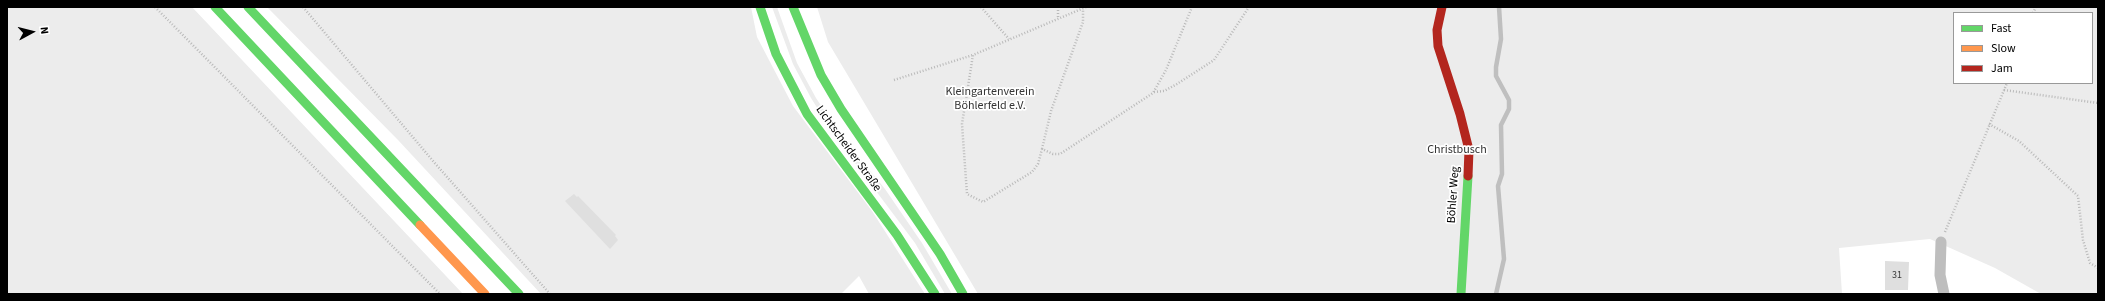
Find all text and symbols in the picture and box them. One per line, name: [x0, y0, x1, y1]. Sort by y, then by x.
north arrow: [12, 12, 52, 52]
legend: [1953, 12, 2093, 84]
text: Fast: [1991, 20, 2011, 37]
text: N: [37, 26, 52, 35]
text: Slow: [1991, 40, 2016, 57]
text: Jam: [1991, 60, 2013, 77]
park label: Kleingartenverein Böhlerfeld e.V.: [946, 85, 1034, 113]
street label: Lichtscheider Straße: [812, 103, 884, 195]
park label: Christbusch: [1427, 143, 1487, 157]
street label: Böhler Weg: [1445, 166, 1463, 224]
house number: 31: [1892, 270, 1902, 282]

